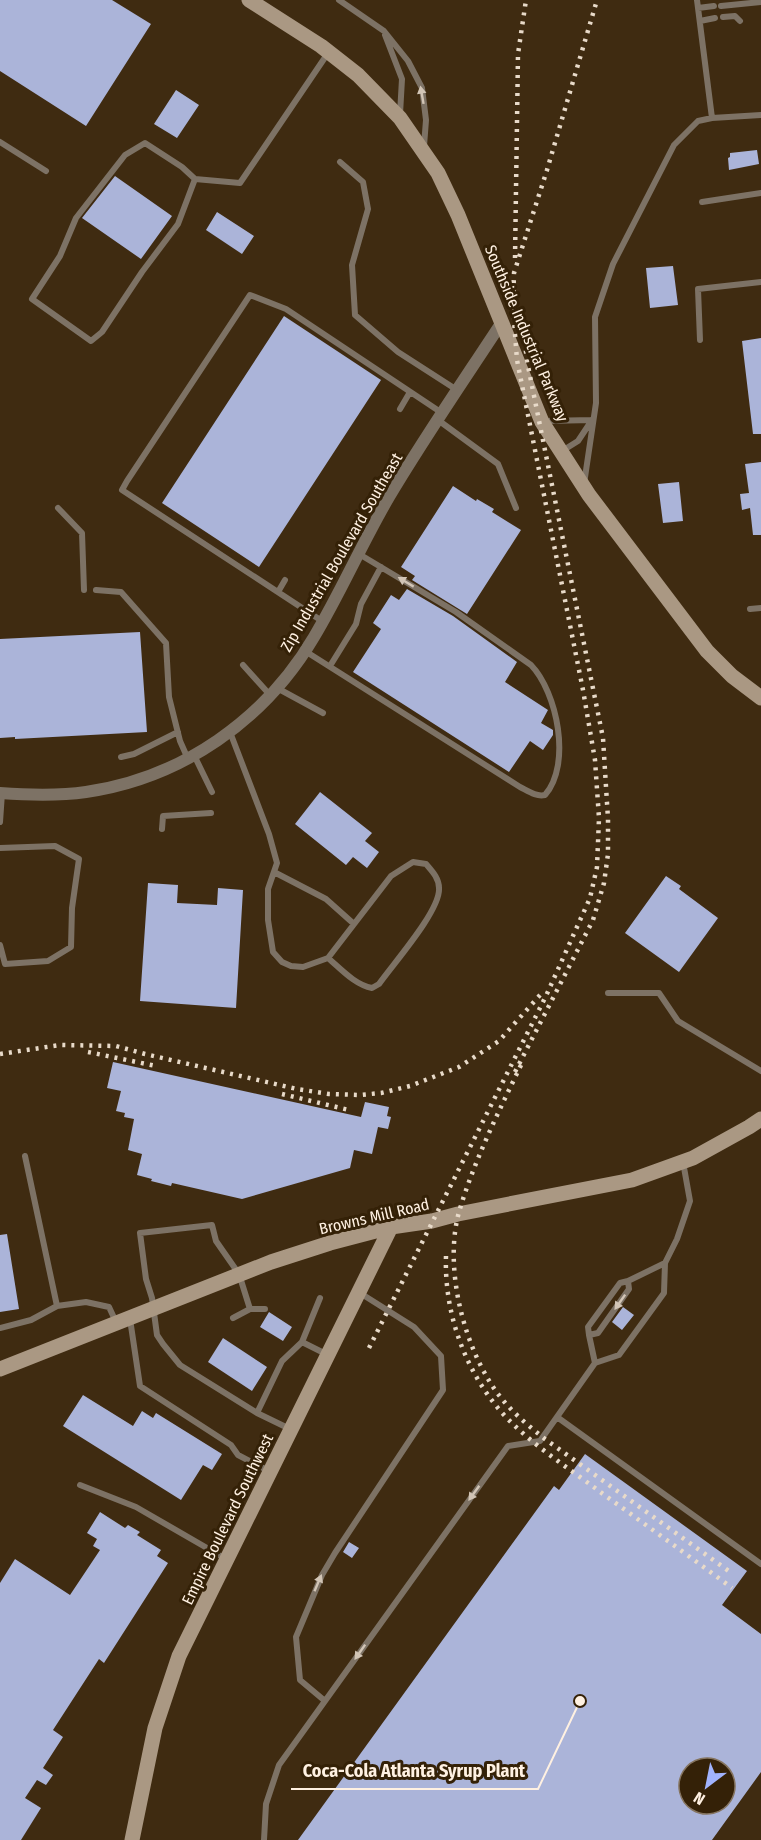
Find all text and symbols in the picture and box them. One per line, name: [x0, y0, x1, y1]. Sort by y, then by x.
one-way arrow: [418, 85, 427, 104]
street label: Southside Industrial Parkway: [481, 242, 573, 425]
street label: Zip Industrial Boulevard Southeast: [277, 449, 407, 655]
one-way arrow: [398, 576, 414, 587]
street label: Browns Mill Road: [317, 1195, 431, 1238]
one-way arrow: [614, 1294, 626, 1310]
street label: Empire Boulevard Southwest: [178, 1430, 277, 1608]
one-way arrow: [468, 1485, 480, 1501]
one-way arrow: [314, 1575, 323, 1592]
one-way arrow: [354, 1643, 366, 1659]
callout: Coca-Cola Atlanta Syrup Plant: [291, 1753, 538, 1789]
north arrow: [677, 1756, 737, 1816]
text: Coca-Cola Atlanta Syrup Plant: [303, 1760, 526, 1782]
text: N: [690, 1788, 708, 1809]

